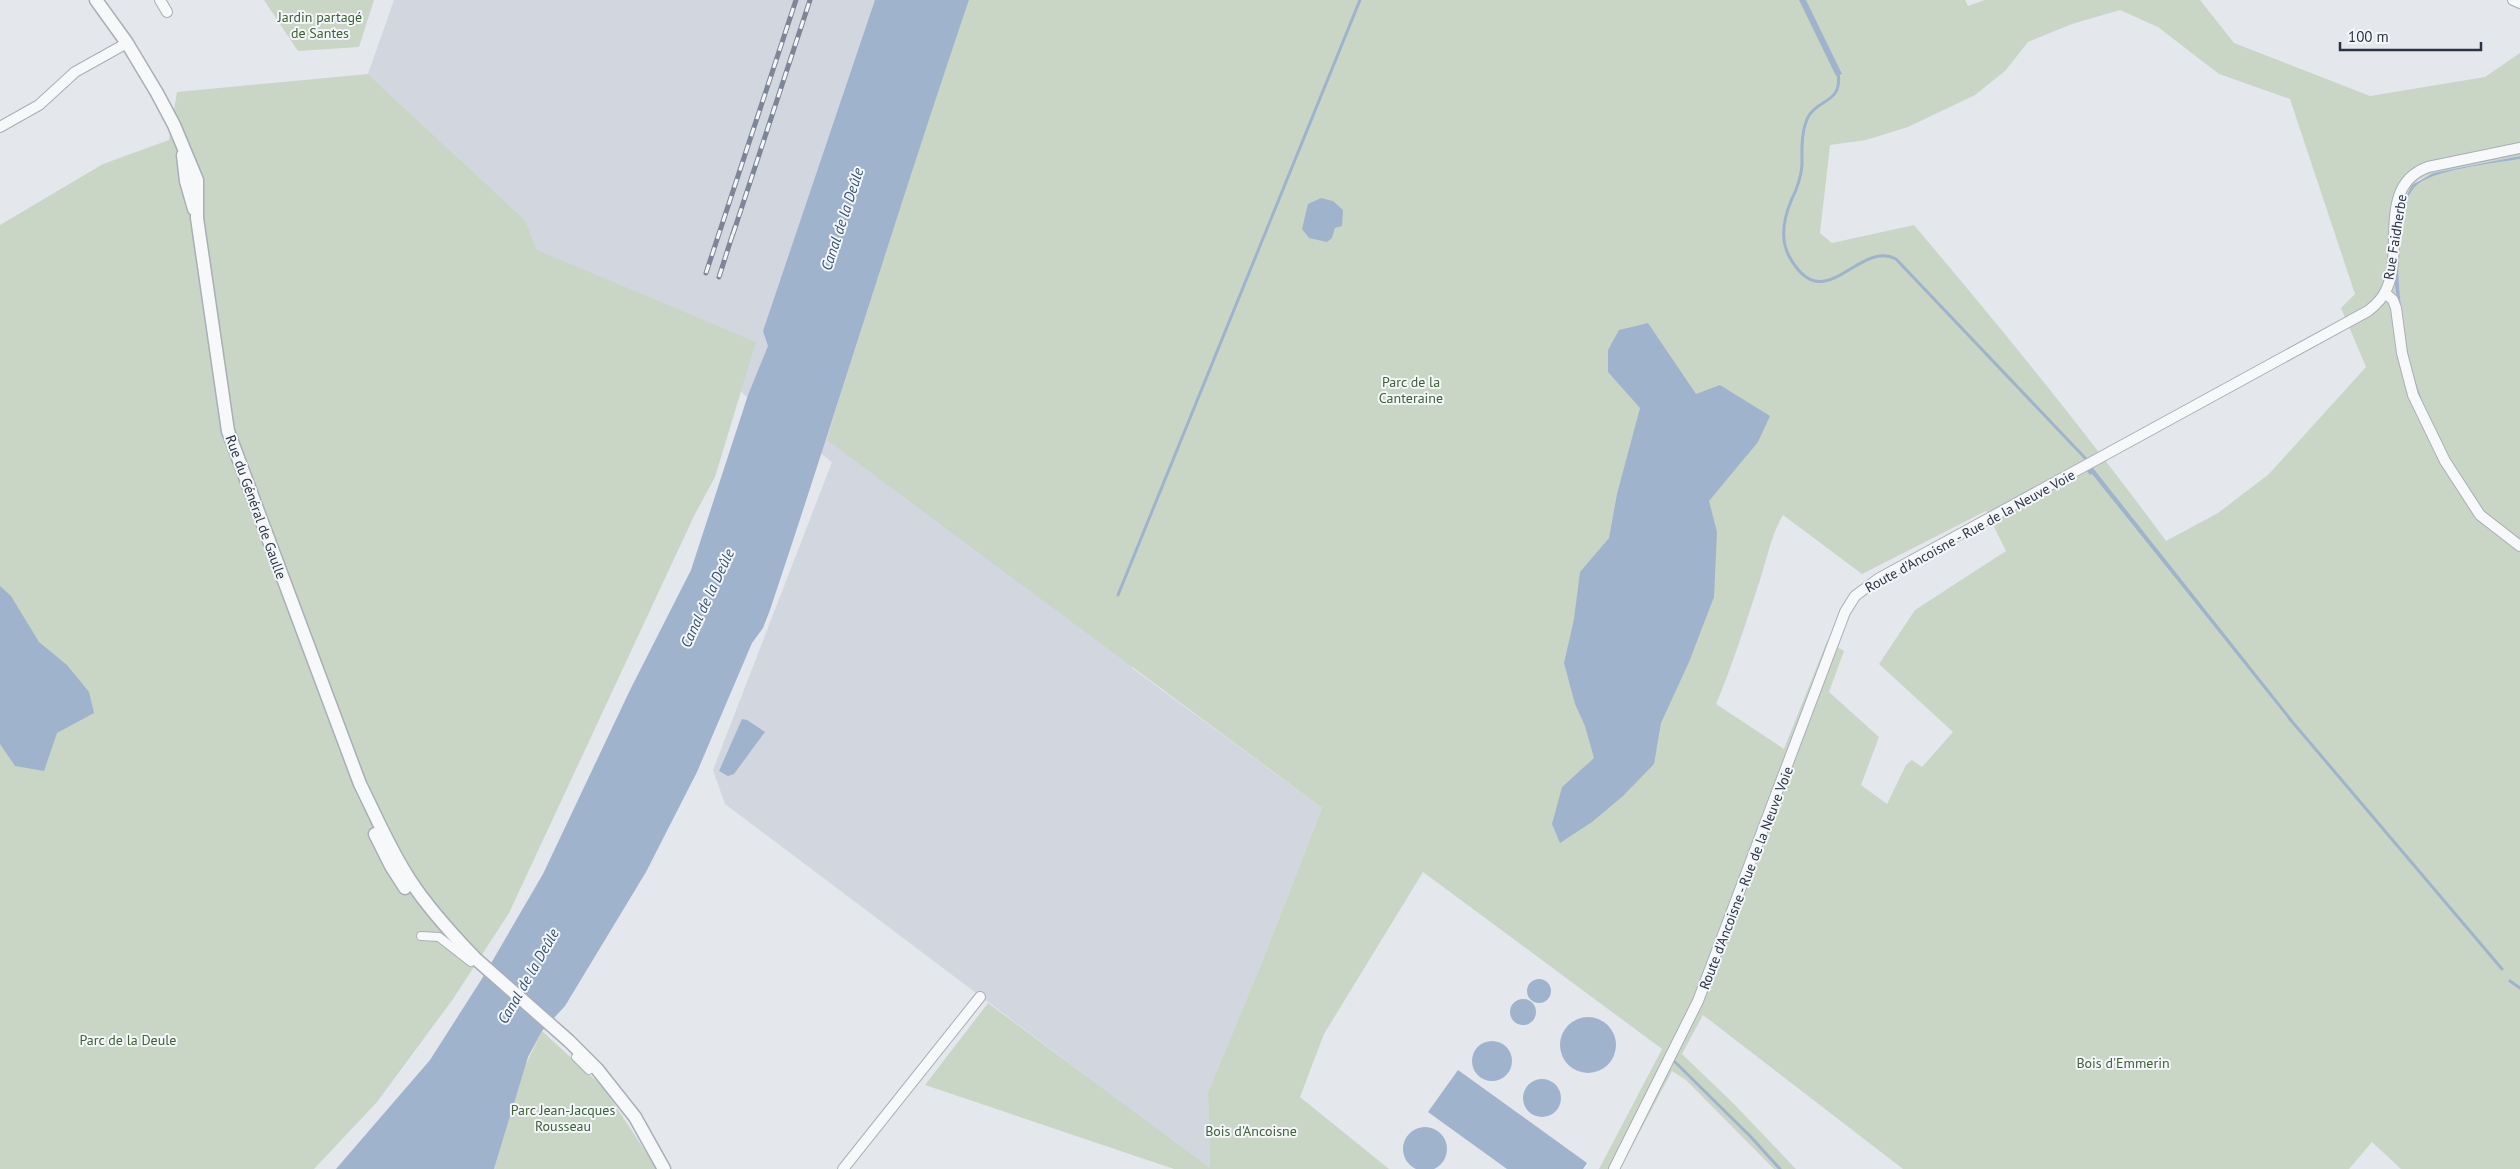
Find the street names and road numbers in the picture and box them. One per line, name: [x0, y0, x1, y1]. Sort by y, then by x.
street label: Rue Faidherbe: [2379, 193, 2411, 281]
street label: Rue du Général de Gaulle: [222, 432, 290, 582]
street label: Route d'Ancoisne - Rue de la Neuve Voie: [1862, 466, 2078, 596]
street label: Route d'Ancoisne - Rue de la Neuve Voie: [1695, 764, 1797, 992]

